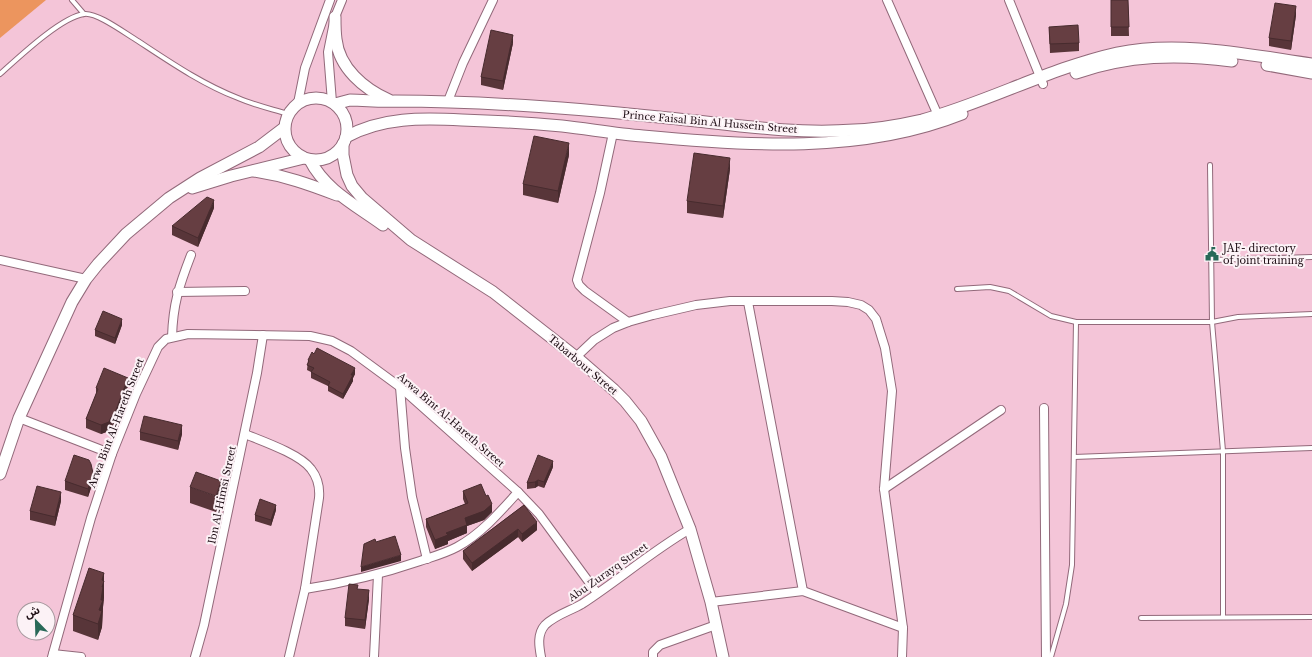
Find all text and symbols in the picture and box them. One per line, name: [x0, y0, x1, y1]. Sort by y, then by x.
street label: Prince Faisal Bin Al Hussein Street: [622, 108, 798, 136]
place label: JAF- directory of joint training: [1221, 242, 1305, 267]
public building icon: JAF- directory of joint training: [1204, 246, 1220, 262]
street label: Tabarbour Street: [546, 332, 621, 398]
street label: Arwa Bint Al-Hareth Street: [85, 356, 147, 491]
street label: Arwa Bint Al-Hareth Street: [394, 369, 507, 470]
street label: Ibn Al-Himsi Street: [205, 445, 239, 545]
street label: Abu Zurayq Street: [565, 540, 650, 605]
north arrow: [16, 601, 56, 641]
text: ش: [22, 602, 42, 621]

